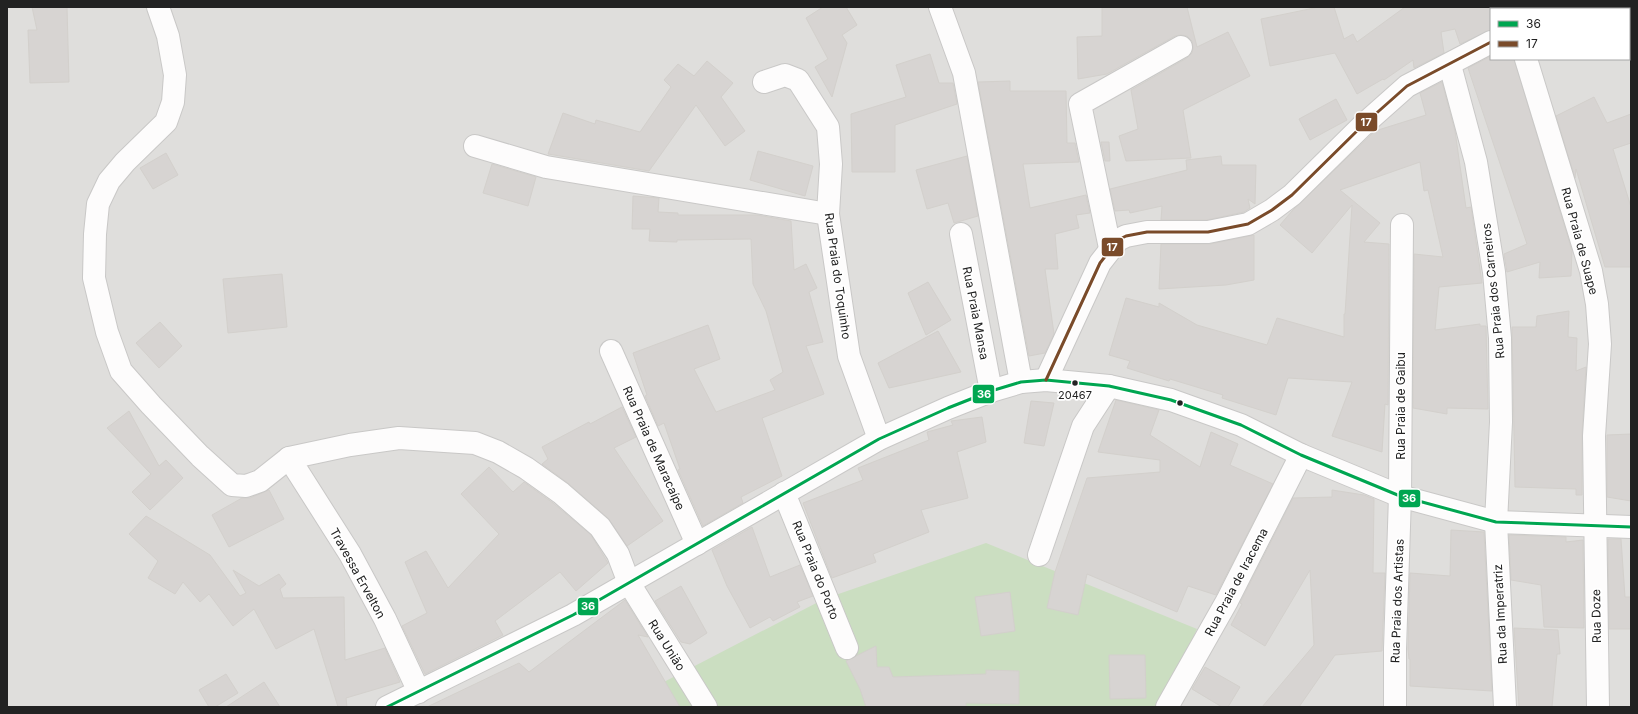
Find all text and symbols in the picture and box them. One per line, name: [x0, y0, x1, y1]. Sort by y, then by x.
legend: [1490, 8, 1630, 60]
text: 36: [1526, 16, 1541, 31]
text: 17: [1526, 36, 1538, 51]
line badge: 17: [1355, 112, 1378, 132]
text: 17: [1360, 115, 1372, 129]
street label: Rua Praia de Suape: [1558, 186, 1602, 296]
street label: Rua Praia do Toquinho: [822, 212, 854, 340]
street label: Rua Praia dos Carneiros: [1478, 223, 1508, 359]
line badge: 17: [1101, 237, 1124, 257]
text: 17: [1106, 240, 1118, 254]
street label: Rua Praia Mansa: [960, 265, 992, 361]
street label: Rua Praia de Gaibu: [1393, 352, 1408, 460]
marker: 20467: [1070, 378, 1080, 388]
street label: Rua Praia de Maracaípe: [620, 384, 688, 512]
line badge: 36: [972, 384, 995, 404]
text: 36: [977, 387, 991, 401]
place label: 20467: [1058, 388, 1092, 402]
unlabelled marker: [1175, 398, 1185, 408]
line badge: 36: [1398, 489, 1421, 508]
text: 36: [1402, 491, 1416, 505]
street label: Rua Praia do Porto: [789, 518, 843, 622]
street label: Travessa Ervelton: [327, 525, 389, 621]
street label: Rua Praia de Iracema: [1201, 525, 1271, 639]
street label: Rua Praia dos Artistas: [1387, 539, 1407, 663]
street label: Rua da Imperatriz: [1490, 564, 1510, 664]
street label: Rua Doze: [1588, 589, 1604, 643]
line badge: 36: [577, 597, 599, 616]
text: 36: [581, 599, 595, 613]
street label: Rua União: [645, 617, 689, 673]

